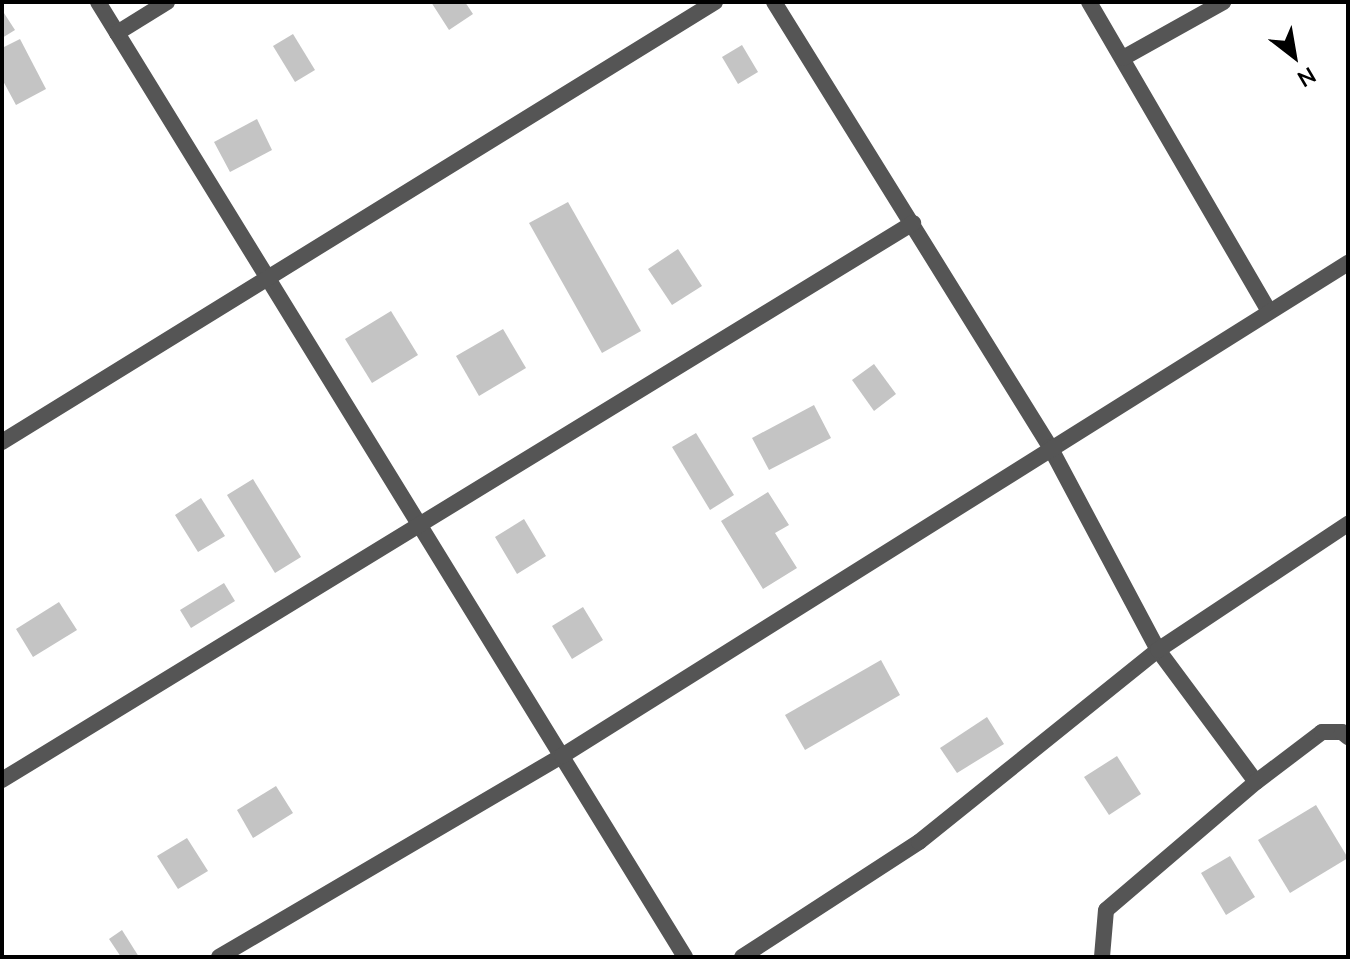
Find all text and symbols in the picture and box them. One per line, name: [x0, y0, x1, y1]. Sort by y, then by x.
north arrow: [1254, 16, 1334, 96]
text: N: [1292, 59, 1321, 94]

